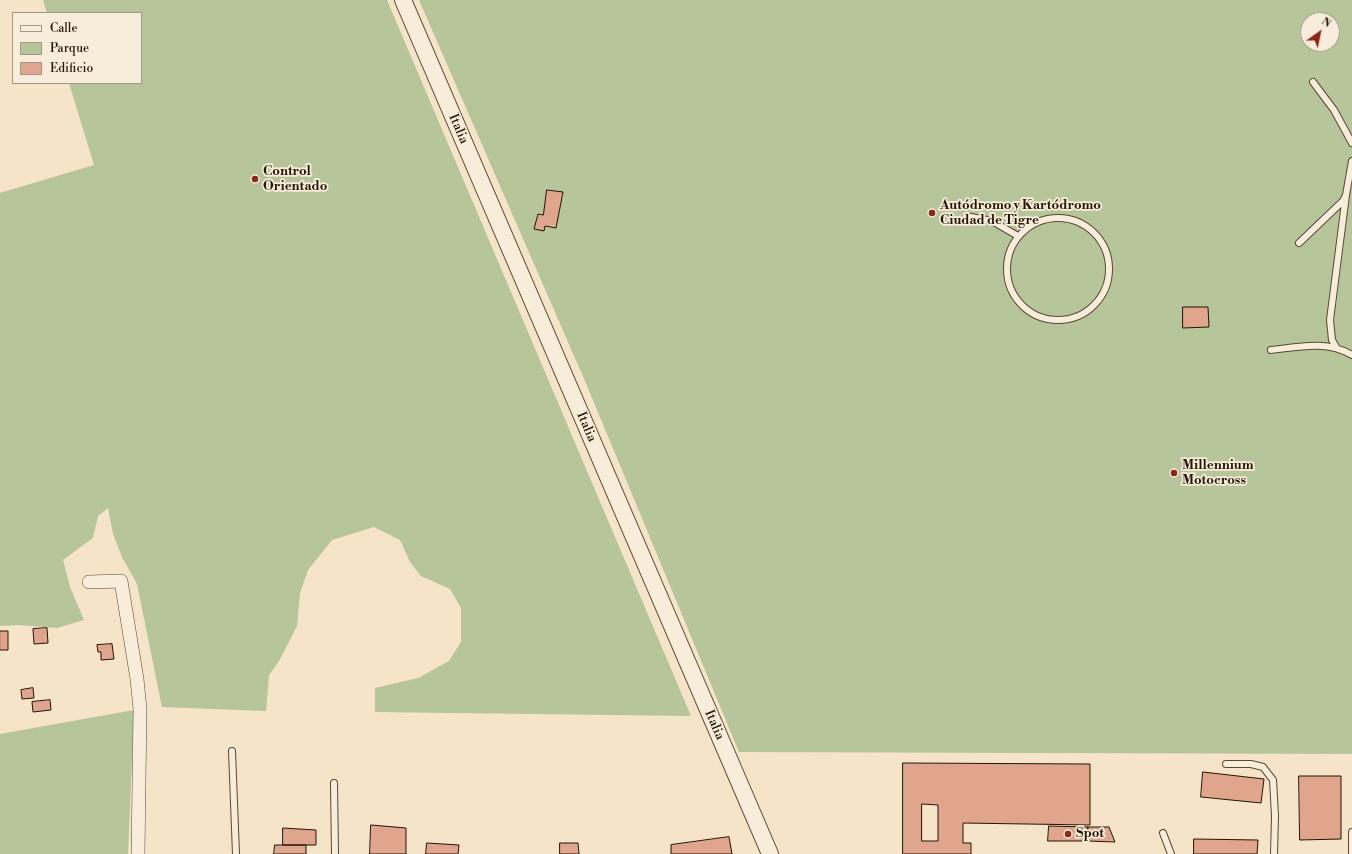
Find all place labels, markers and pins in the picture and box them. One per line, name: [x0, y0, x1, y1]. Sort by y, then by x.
place label: Control Orientado: [263, 164, 327, 195]
marker: Control Orientado: [250, 174, 260, 184]
place label: Autódromo y Kartódromo Ciudad de Tigre: [940, 198, 1101, 229]
marker: Autódromo y Kartódromo Ciudad de Tigre: [927, 208, 937, 218]
place label: Millennium Motocross: [1182, 458, 1254, 489]
marker: Millennium Motocross: [1169, 468, 1179, 478]
place label: Spot: [1076, 826, 1104, 842]
marker: Spot: [1063, 829, 1073, 839]

